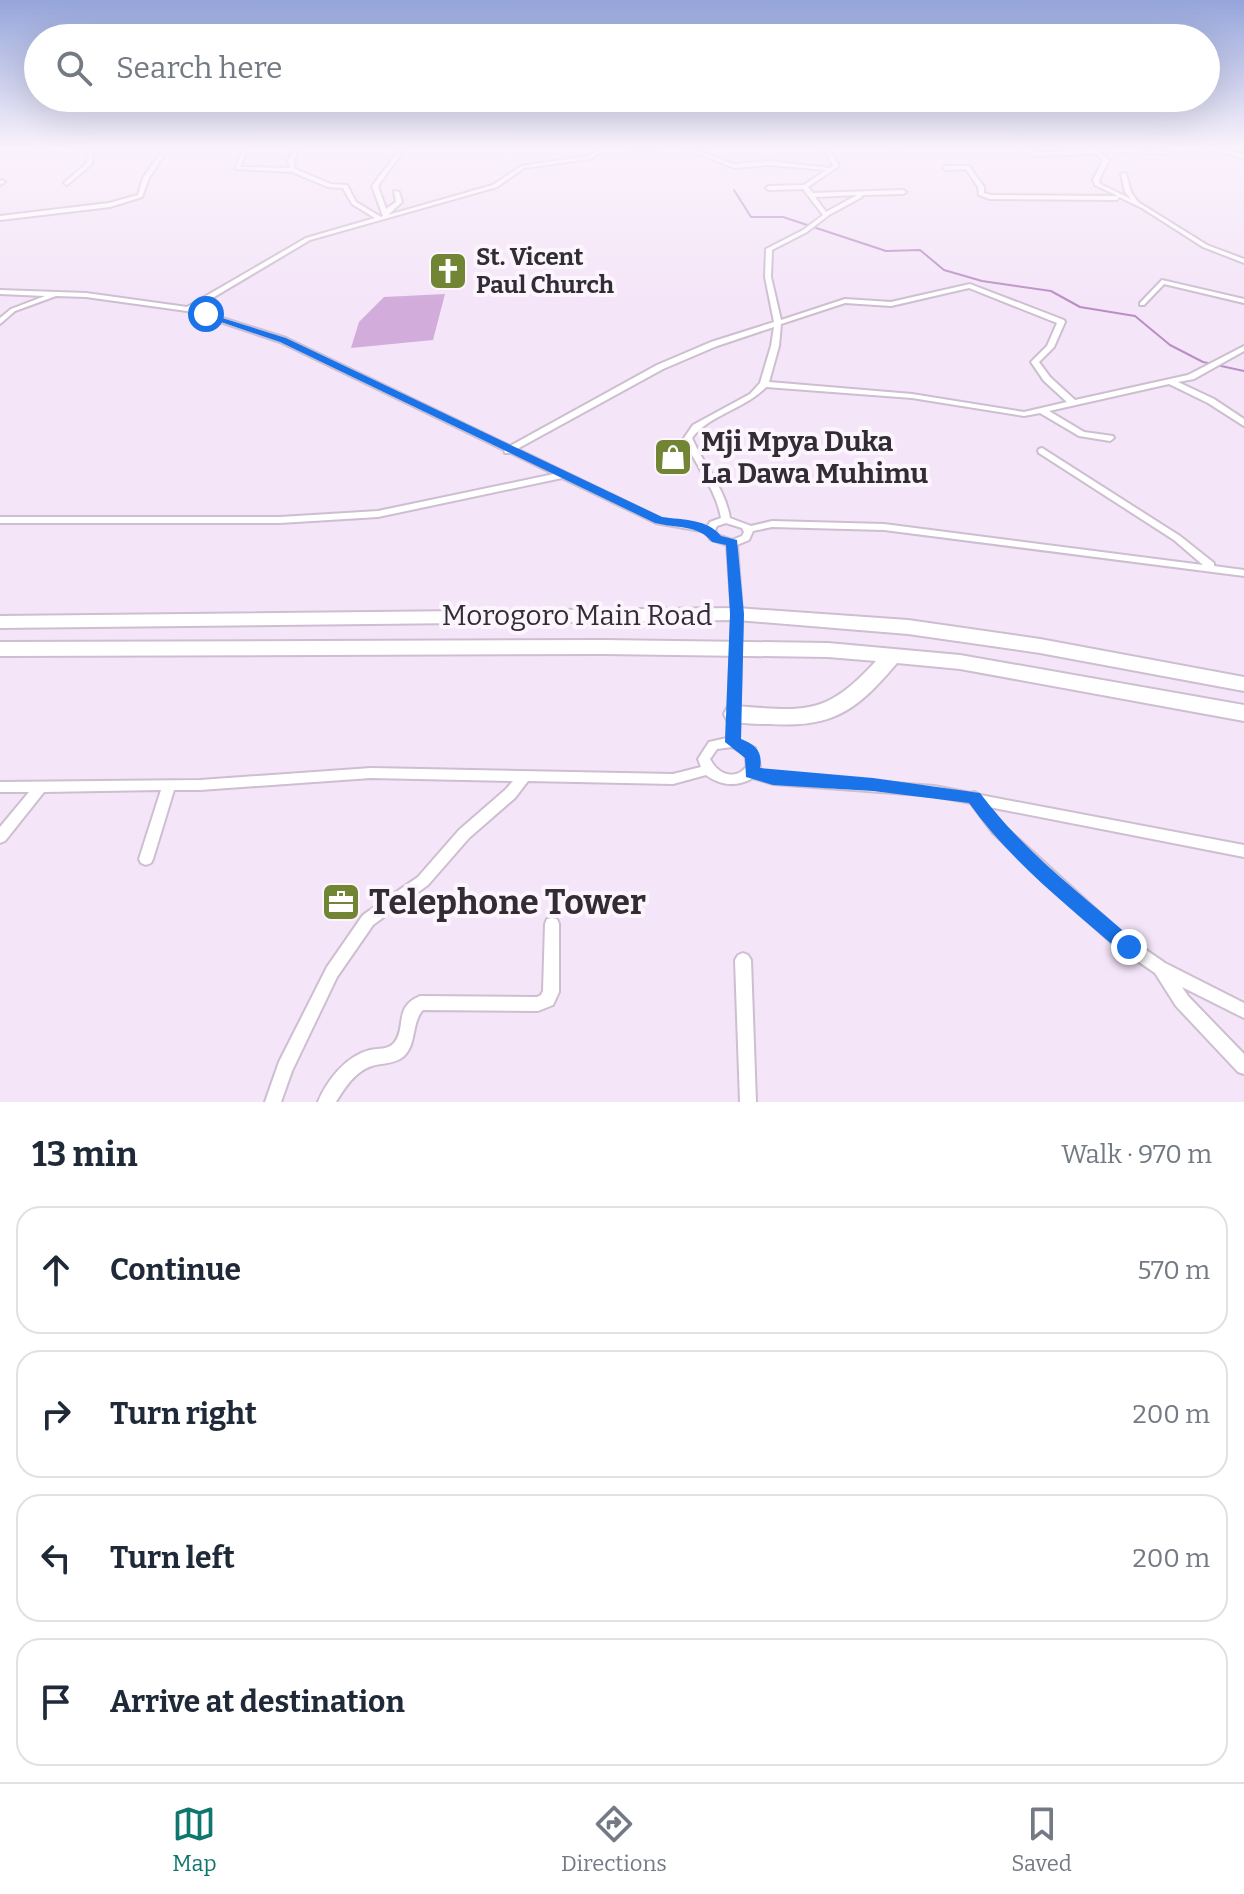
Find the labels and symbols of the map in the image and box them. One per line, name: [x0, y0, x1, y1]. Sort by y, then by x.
place label: St. Vicent Paul Church: [476, 243, 614, 299]
church icon: St. Vicent Paul Church: [427, 250, 469, 292]
route start: [188, 296, 224, 332]
place label: Mji Mpya Duka La Dawa Muhimu: [701, 425, 929, 490]
shop icon: Mji Mpya Duka La Dawa Muhimu: [652, 436, 694, 478]
street label: Morogoro Main Road: [442, 599, 712, 632]
office icon: Telephone Tower: [320, 881, 362, 923]
place label: Telephone Tower: [369, 882, 646, 923]
route end: [1111, 929, 1147, 965]

